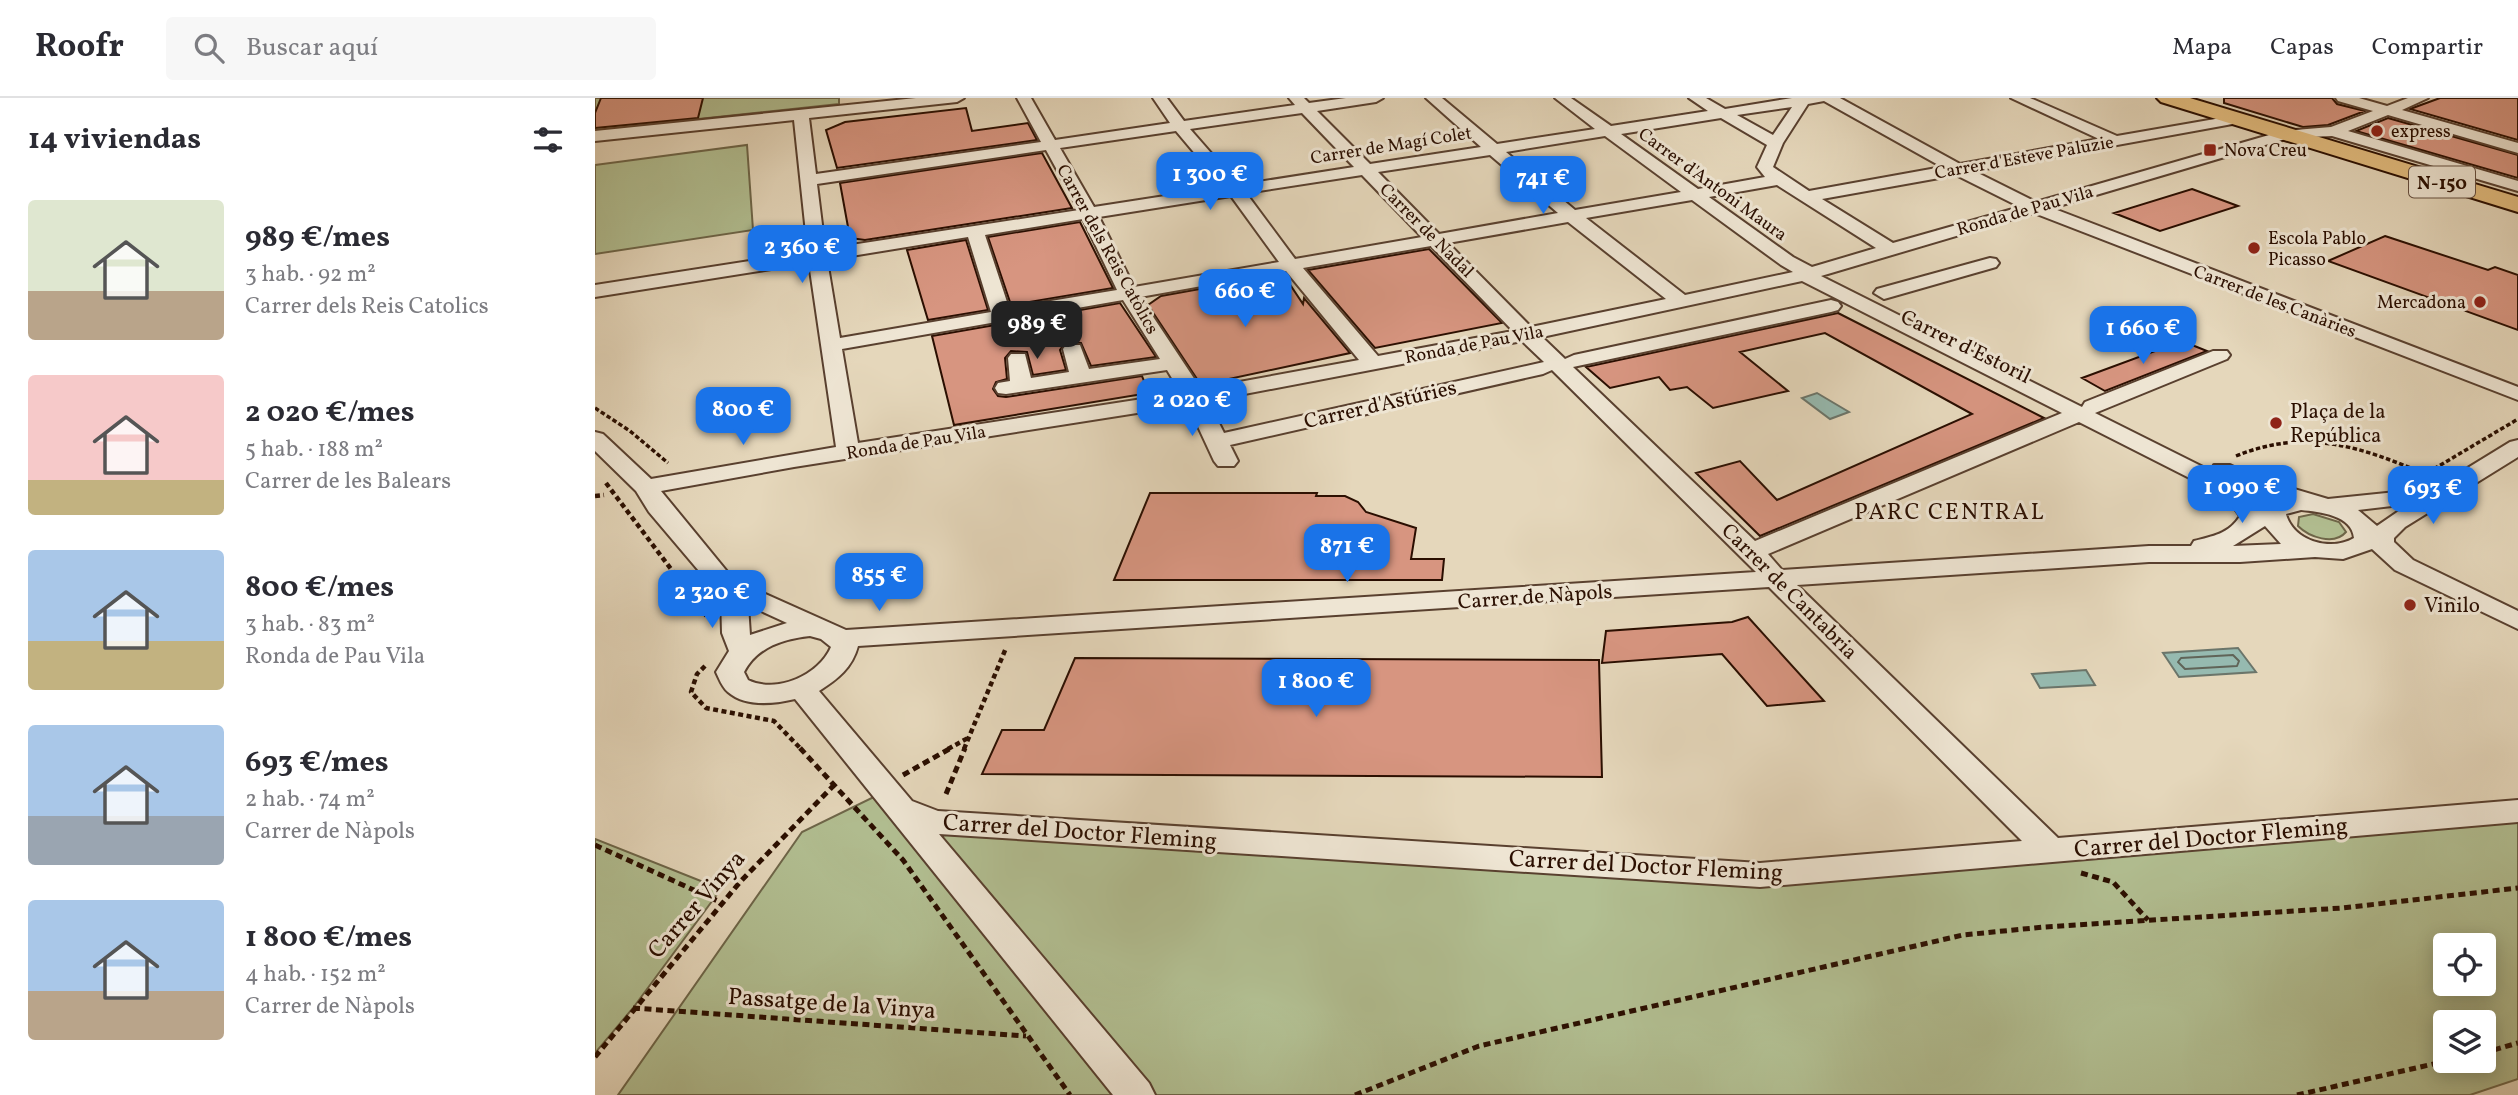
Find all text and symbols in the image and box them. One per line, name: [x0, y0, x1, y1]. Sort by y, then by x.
search box: [166, 17, 656, 80]
text: Roofr: [35, 25, 124, 71]
icon: search: [190, 29, 228, 67]
text: Buscar aquí: [246, 30, 378, 66]
text: Mapa: [2172, 31, 2232, 65]
text: Capas: [2270, 31, 2334, 65]
text: Compartir: [2372, 31, 2483, 65]
text: 14 viviendas: [28, 119, 201, 161]
place label: express: [2391, 120, 2451, 145]
icon: filters: [529, 121, 567, 159]
street label: Carrer de Magí Colet: [1309, 121, 1474, 172]
street label: Carrer d'Antoni Maura: [1632, 123, 1792, 248]
marker: express: [2369, 123, 2385, 139]
street label: Carrer d'Esteve Paluzie: [1933, 130, 2116, 187]
place label: Nova Creu: [2224, 139, 2307, 164]
marker: Nova Creu: [2202, 142, 2218, 158]
pin: 1 300 €: [1145, 152, 1275, 212]
pin: 741 €: [1494, 156, 1592, 216]
text: 1 300 €: [1172, 159, 1248, 191]
street label: Carrer dels Reis Catòlics: [1050, 160, 1164, 339]
text: 741 €: [1516, 163, 1570, 195]
road number: N-150: [2409, 166, 2475, 198]
street label: Carrer de Nadal: [1373, 178, 1479, 284]
street label: Ronda de Pau Vila: [1954, 180, 2097, 243]
text: 989 €/mes: [245, 217, 390, 259]
pin: 2 360 €: [737, 226, 867, 285]
place label: Escola Pablo Picasso: [2268, 227, 2366, 273]
icon: home: [84, 228, 168, 312]
text: 2 360 €: [764, 232, 840, 264]
marker: Escola Pablo Picasso: [2246, 240, 2262, 256]
text: 3 hab. · 92 m²: [245, 259, 376, 291]
street label: Carrer de les Canàries: [2189, 260, 2360, 345]
pin: 660 €: [1196, 270, 1294, 329]
text: 660 €: [1215, 276, 1275, 308]
text: Carrer dels Reis Catolics: [245, 291, 489, 323]
place label: Mercadona: [2377, 291, 2466, 316]
marker: Mercadona: [2472, 294, 2488, 310]
pin: 989 €: [988, 302, 1086, 361]
street label: Carrer d'Estoril: [1895, 303, 2035, 391]
pin: 1 660 €: [2078, 306, 2208, 366]
text: 989 €: [1007, 308, 1067, 340]
text: 1 660 €: [2106, 313, 2180, 345]
street label: Ronda de Pau Vila: [1403, 320, 1546, 371]
street label: Carrer d'Astúries: [1301, 374, 1459, 437]
pin: 2 020 €: [1127, 378, 1257, 438]
text: 2 020 €: [1153, 385, 1231, 417]
pin: 800 €: [694, 388, 792, 447]
text: 2 020 €/mes: [245, 392, 415, 434]
text: 800 €: [712, 394, 774, 426]
place label: Plaça de la República: [2290, 398, 2386, 451]
icon: home: [84, 403, 168, 487]
marker: Plaça de la República: [2268, 415, 2284, 431]
street label: Ronda de Pau Vila: [845, 420, 988, 467]
text: 5 hab. · 188 m²: [245, 434, 383, 466]
text: Carrer de les Balears: [245, 466, 451, 498]
pin: 1 090 €: [2177, 466, 2307, 525]
pin: 693 €: [2384, 466, 2482, 526]
text: 1 090 €: [2204, 472, 2280, 504]
text: 693 €: [2404, 473, 2462, 505]
district label: PARC CENTRAL: [1854, 497, 2046, 529]
street label: Carrer de Cantabria: [1714, 517, 1864, 667]
pin: 871 €: [1298, 524, 1396, 584]
text: 871 €: [1320, 531, 1374, 563]
pin: 855 €: [830, 554, 928, 613]
text: 855 €: [851, 560, 907, 592]
text: 800 €/mes: [245, 567, 394, 609]
pin: 2 320 €: [647, 570, 777, 630]
text: 2 320 €: [674, 577, 750, 609]
icon: home: [84, 578, 168, 662]
street label: Carrer de Nàpols: [1457, 578, 1613, 617]
place label: Vinilo: [2424, 592, 2480, 621]
marker: Vinilo: [2402, 597, 2418, 613]
text: 3 hab. · 83 m²: [245, 609, 375, 641]
text: Ronda de Pau Vila: [245, 641, 425, 673]
pin: 1 800 €: [1251, 660, 1381, 719]
text: 1 800 €: [1278, 666, 1354, 698]
text: 693 €/mes: [245, 742, 389, 784]
icon: home: [84, 753, 168, 837]
text: 2 hab. · 74 m²: [245, 784, 375, 816]
street label: Carrer del Doctor Fleming: [942, 806, 1218, 860]
street label: Carrer del Doctor Fleming: [2073, 810, 2350, 868]
text: Carrer de Nàpols: [245, 816, 415, 848]
street label: Carrer del Doctor Fleming: [1508, 843, 1784, 891]
street label: Carrer Vinya: [641, 844, 754, 967]
text: 1 800 €/mes: [245, 917, 412, 959]
icon: home: [84, 928, 168, 1012]
map controls: [2433, 933, 2496, 1073]
button: locate: [2433, 933, 2496, 996]
text: 4 hab. · 152 m²: [245, 959, 386, 991]
street label: Passatge de la Vinya: [727, 981, 937, 1029]
text: Carrer de Nàpols: [245, 991, 415, 1023]
button: layers: [2433, 1010, 2496, 1073]

